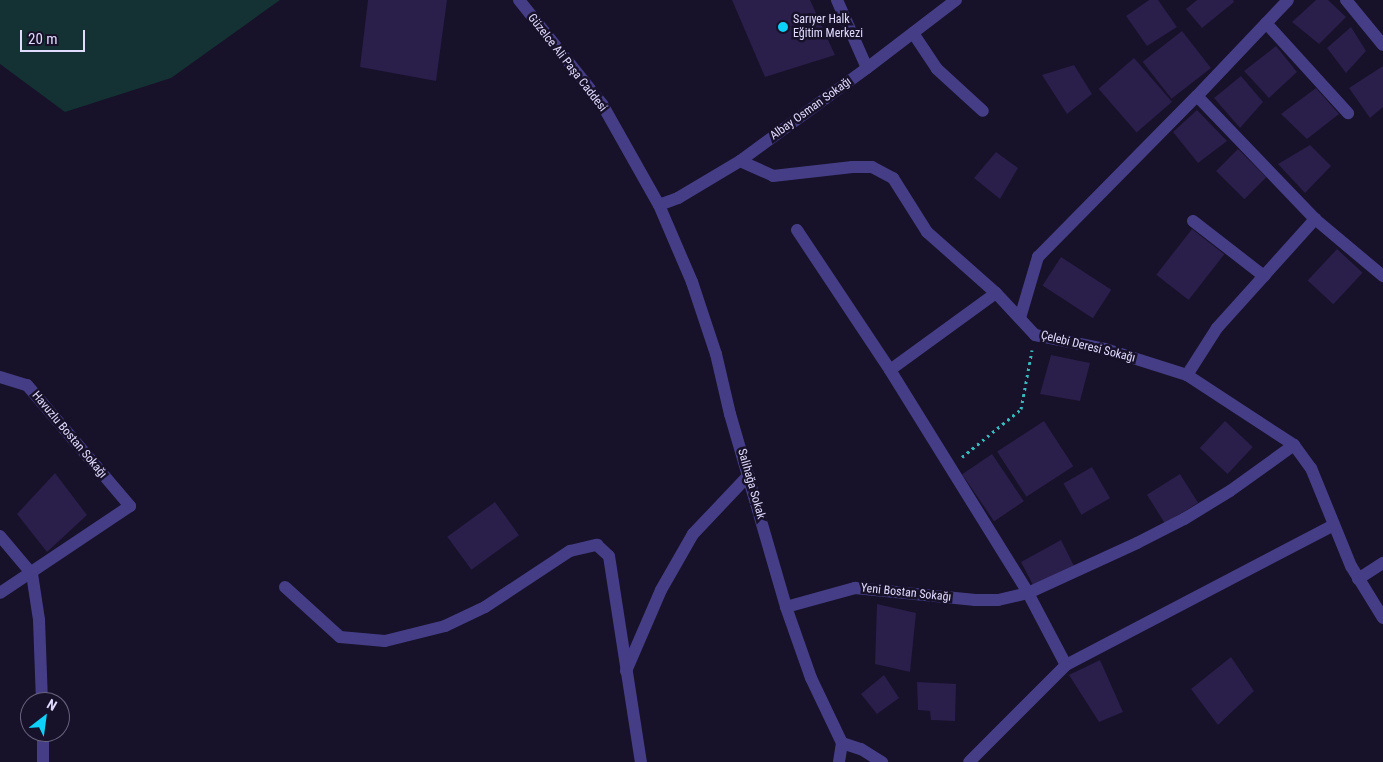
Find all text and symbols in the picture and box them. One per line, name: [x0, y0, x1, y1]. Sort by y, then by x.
street label: Güzelce Ali Paşa Caddesi: [524, 11, 610, 115]
place label: Sarıyer Halk Eğitim Merkezi: [793, 13, 863, 41]
scale bar: [22, 20, 88, 52]
marker: Sarıyer Halk Eğitim Merkezi: [777, 21, 789, 33]
text: 20 m: [28, 30, 58, 48]
street label: Albay Osman Sokağı: [767, 75, 855, 143]
street label: Çelebi Deresi Sokağı: [1039, 328, 1137, 366]
street label: Havuzlu Bostan Sokağı: [29, 389, 109, 481]
street label: Salihağa Sokak: [734, 447, 768, 521]
street label: Yeni Bostan Sokağı: [860, 581, 952, 605]
north arrow: [20, 692, 70, 742]
text: N: [44, 696, 60, 714]

